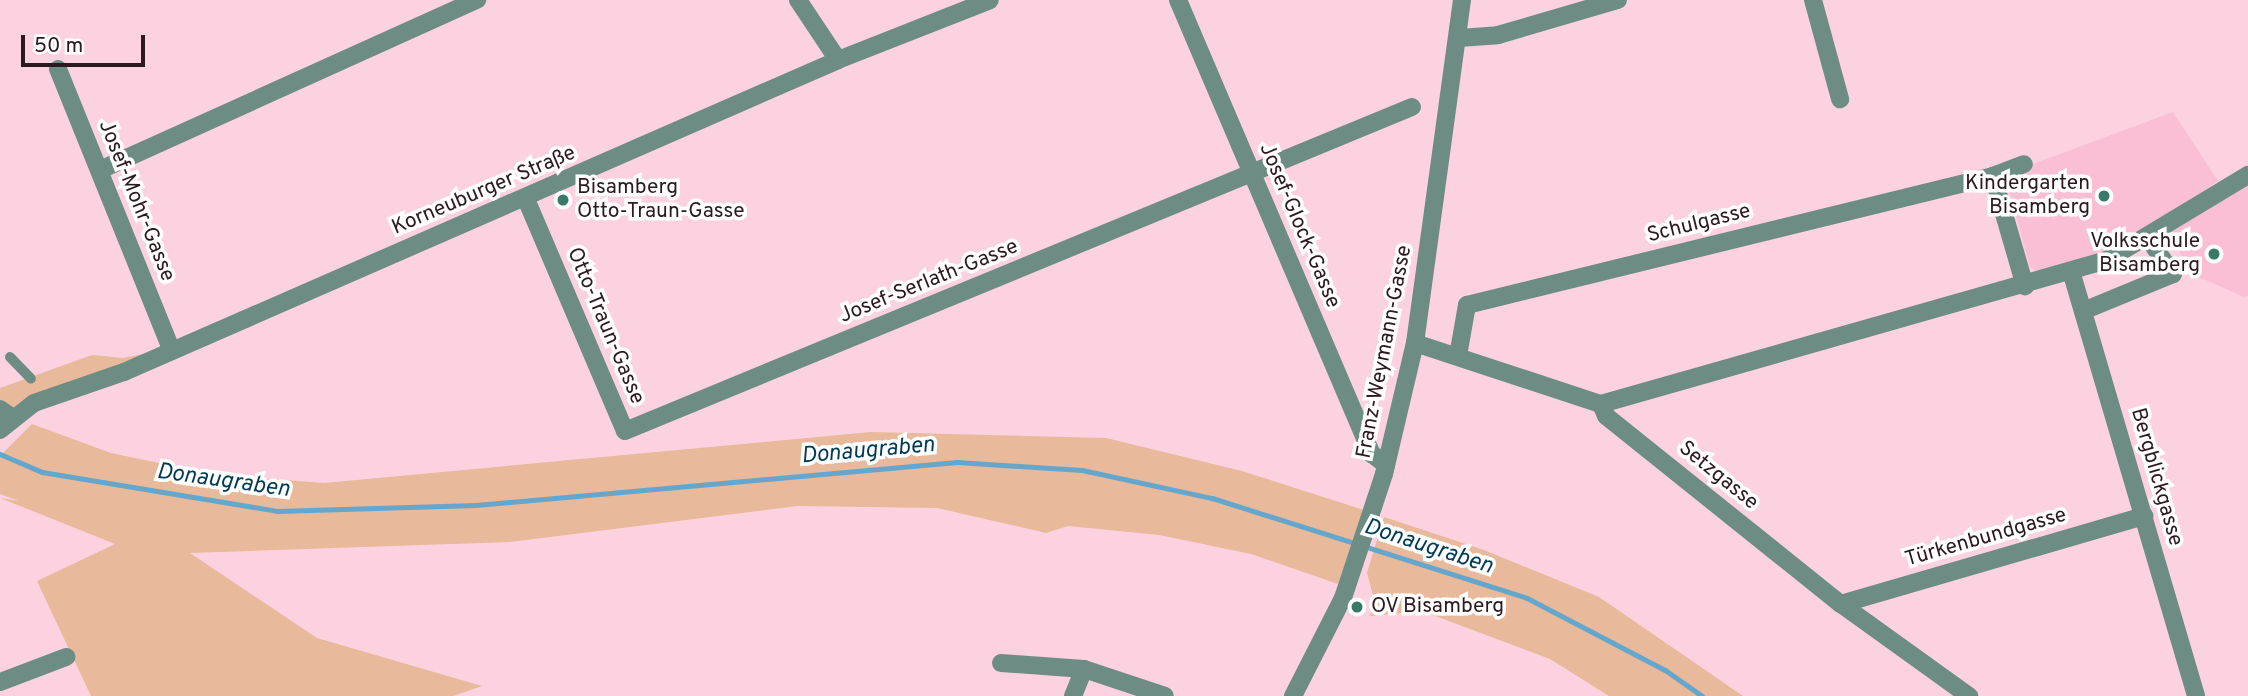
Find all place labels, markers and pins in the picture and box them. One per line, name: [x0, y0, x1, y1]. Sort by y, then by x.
place label: Kindergarten Bisamberg: [1965, 171, 2090, 221]
place label: Bisamberg Otto-Traun-Gasse: [577, 175, 745, 225]
marker: Kindergarten Bisamberg: [2096, 188, 2112, 204]
marker: Bisamberg Otto-Traun-Gasse: [555, 192, 571, 208]
place label: Volksschule Bisamberg: [2090, 229, 2200, 279]
marker: Volksschule Bisamberg: [2206, 246, 2222, 262]
place label: OV Bisamberg: [1371, 594, 1505, 620]
marker: OV Bisamberg: [1349, 599, 1365, 615]

